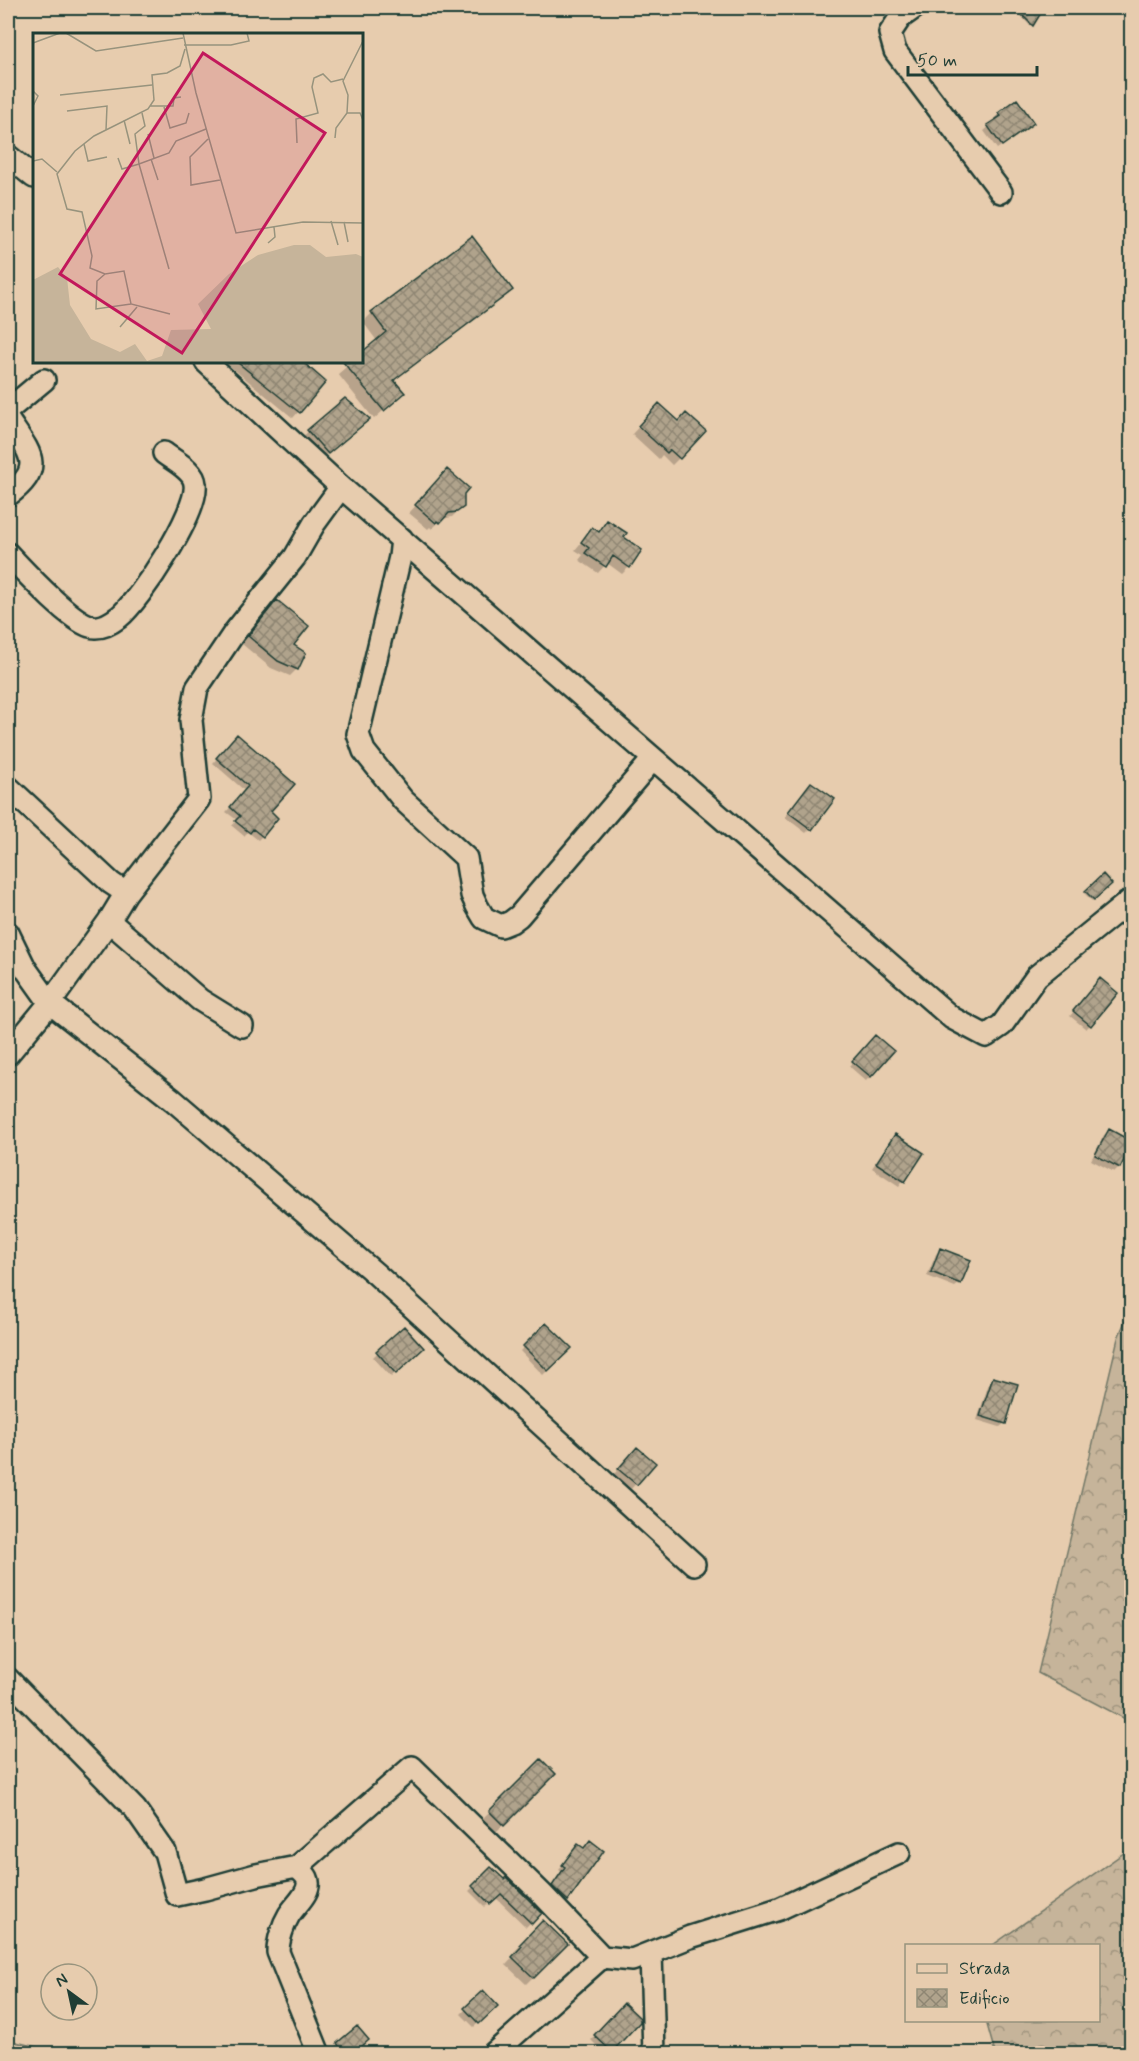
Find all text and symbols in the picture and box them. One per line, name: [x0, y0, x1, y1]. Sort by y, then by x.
inset map: [33, 33, 363, 363]
scale bar: [908, 39, 1037, 77]
text: 50 m: [917, 49, 957, 73]
legend: [905, 1944, 1100, 2022]
text: Strada: [959, 1957, 1010, 1981]
north arrow: [39, 1962, 99, 2022]
text: N: [51, 1969, 72, 1992]
text: Edificio: [959, 1987, 1010, 2011]

